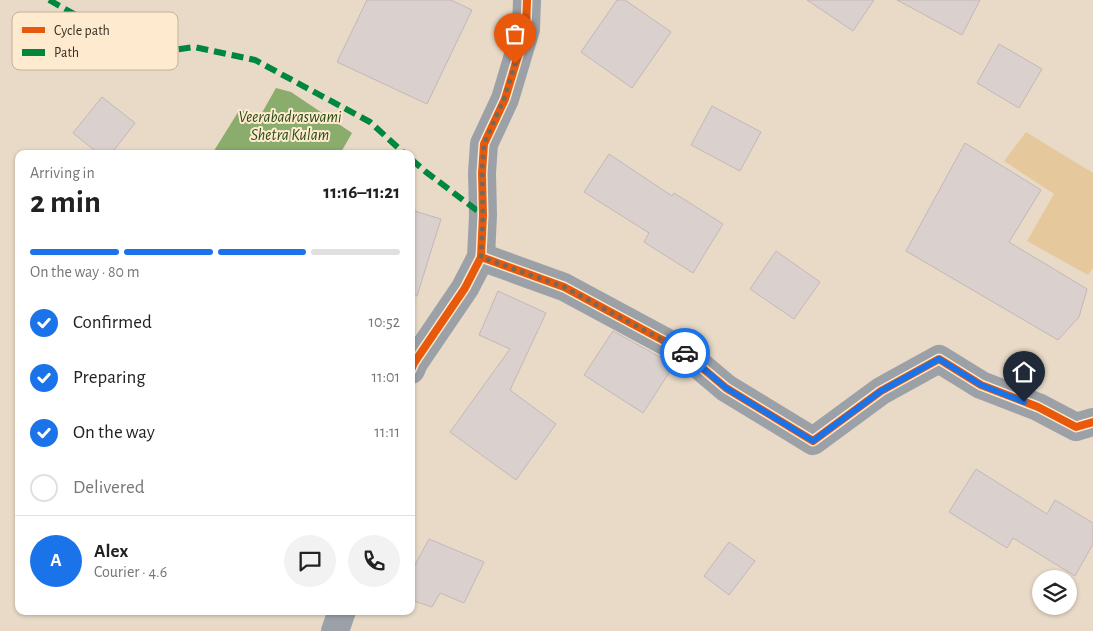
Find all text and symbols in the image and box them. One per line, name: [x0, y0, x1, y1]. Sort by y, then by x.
legend: [12, 12, 178, 70]
pin: [494, 13, 536, 64]
icon: bag: [501, 20, 529, 48]
text: Cycle path: [54, 24, 110, 38]
text: Path: [54, 46, 79, 60]
water label: Veerabadraswami Shetra Kulam: [238, 109, 342, 143]
text: Arriving in: [30, 165, 95, 181]
text: 11:16–11:21: [323, 183, 400, 202]
text: 2 min: [30, 186, 101, 218]
text: On the way · 80 m: [30, 264, 139, 280]
icon: check: [30, 309, 58, 337]
text: Confirmed: [73, 313, 152, 332]
text: 10:52: [368, 314, 400, 330]
courier: [660, 328, 710, 378]
icon: car: [671, 339, 699, 367]
pin: [1003, 351, 1045, 402]
icon: home: [1010, 358, 1038, 386]
icon: check: [30, 364, 58, 392]
text: Preparing: [73, 368, 146, 387]
text: 11:01: [371, 369, 400, 385]
icon: check: [30, 419, 58, 447]
text: On the way: [73, 423, 155, 442]
text: 11:11: [374, 424, 400, 440]
text: Delivered: [73, 478, 145, 497]
button: chat: [284, 535, 336, 587]
button: phone: [348, 535, 400, 587]
text: Alex: [94, 542, 128, 561]
text: A: [50, 551, 62, 570]
text: Courier · 4.6: [94, 564, 167, 580]
map controls: [1032, 570, 1077, 615]
button: layers: [1032, 570, 1077, 615]

